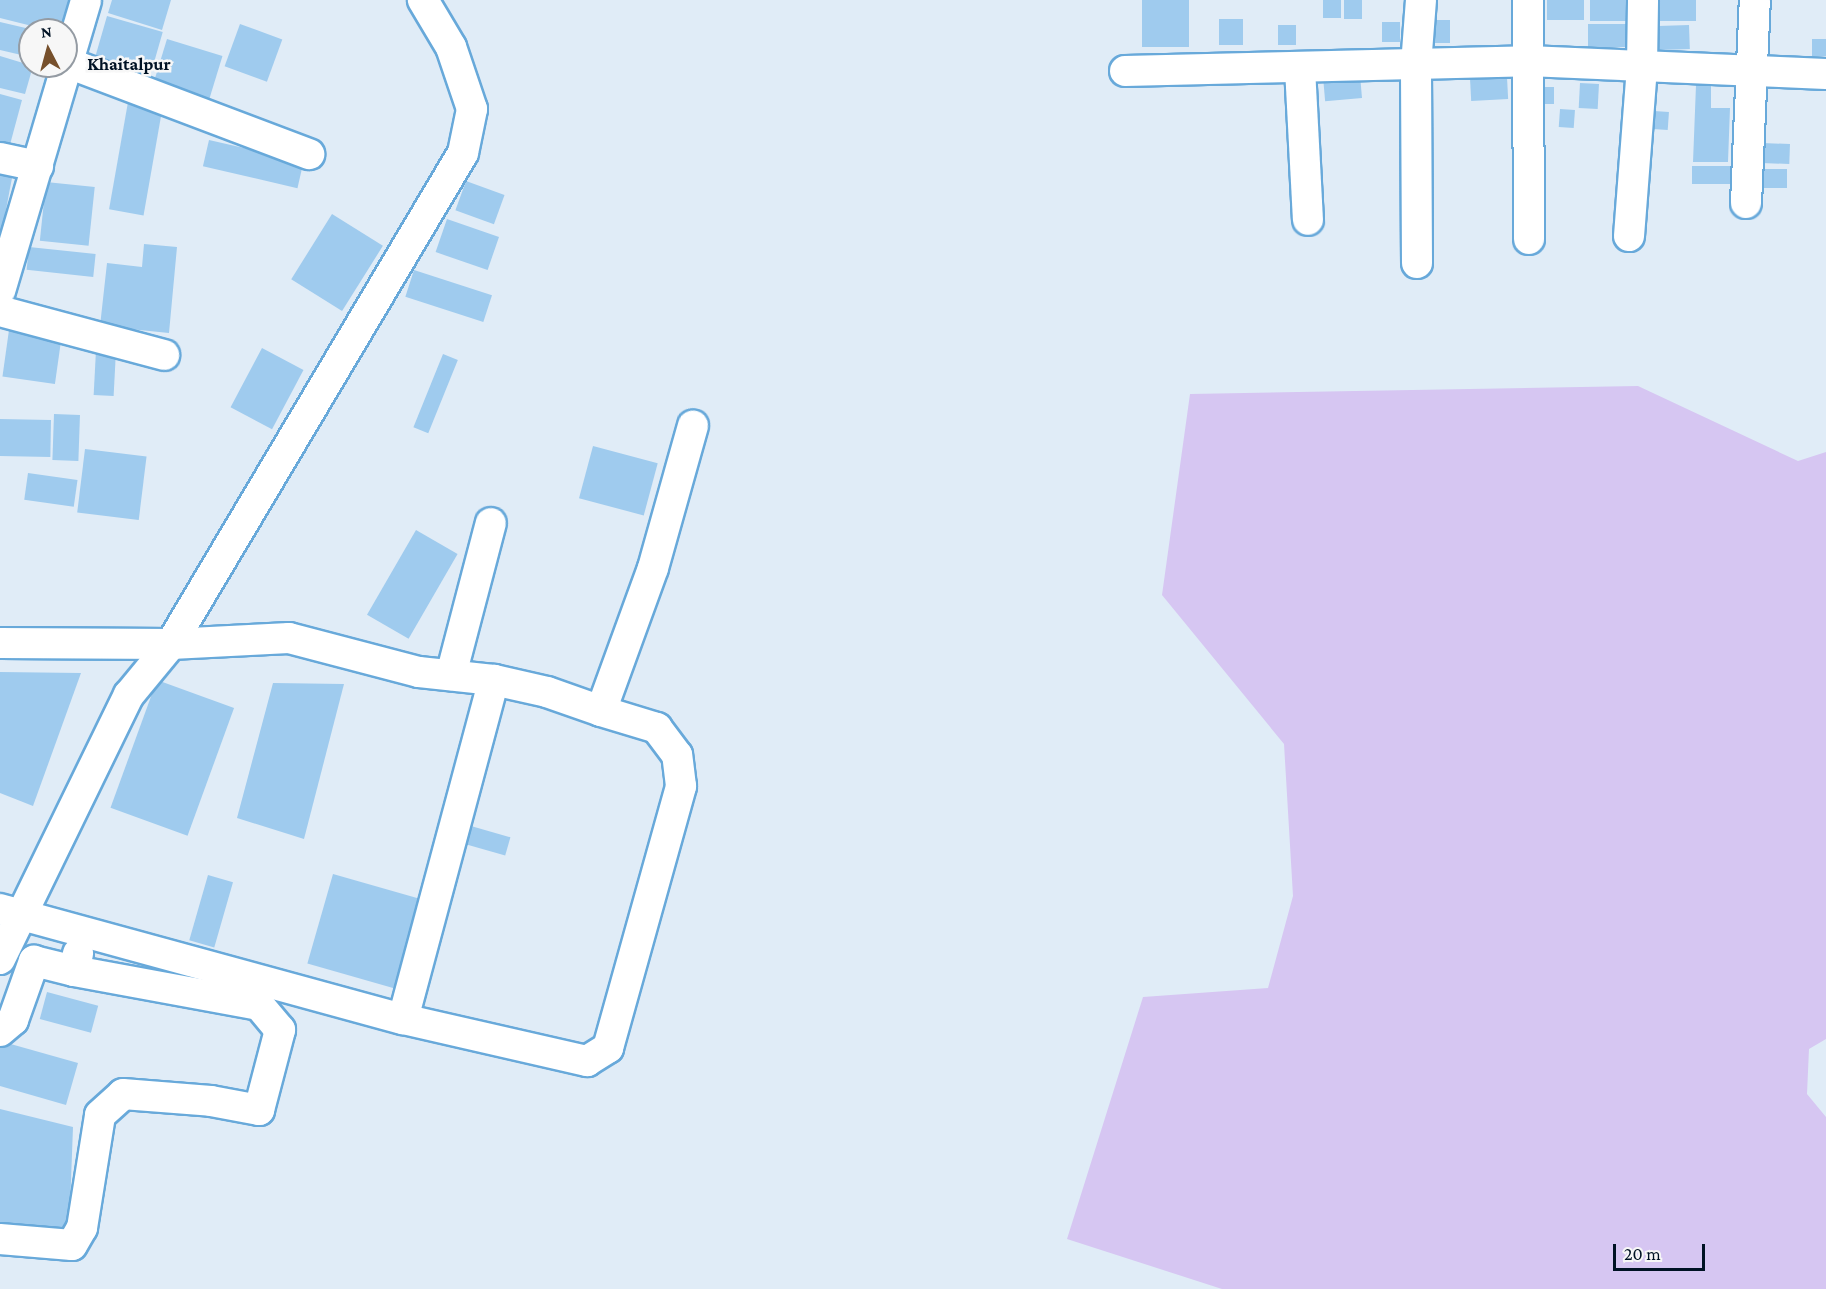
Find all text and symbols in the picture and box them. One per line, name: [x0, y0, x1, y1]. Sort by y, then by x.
north arrow: [18, 18, 78, 78]
text: N: [40, 23, 53, 41]
district label: Khaitalpur: [87, 53, 171, 75]
scale bar: [1616, 1232, 1708, 1270]
text: 20 m: [1624, 1244, 1661, 1264]

